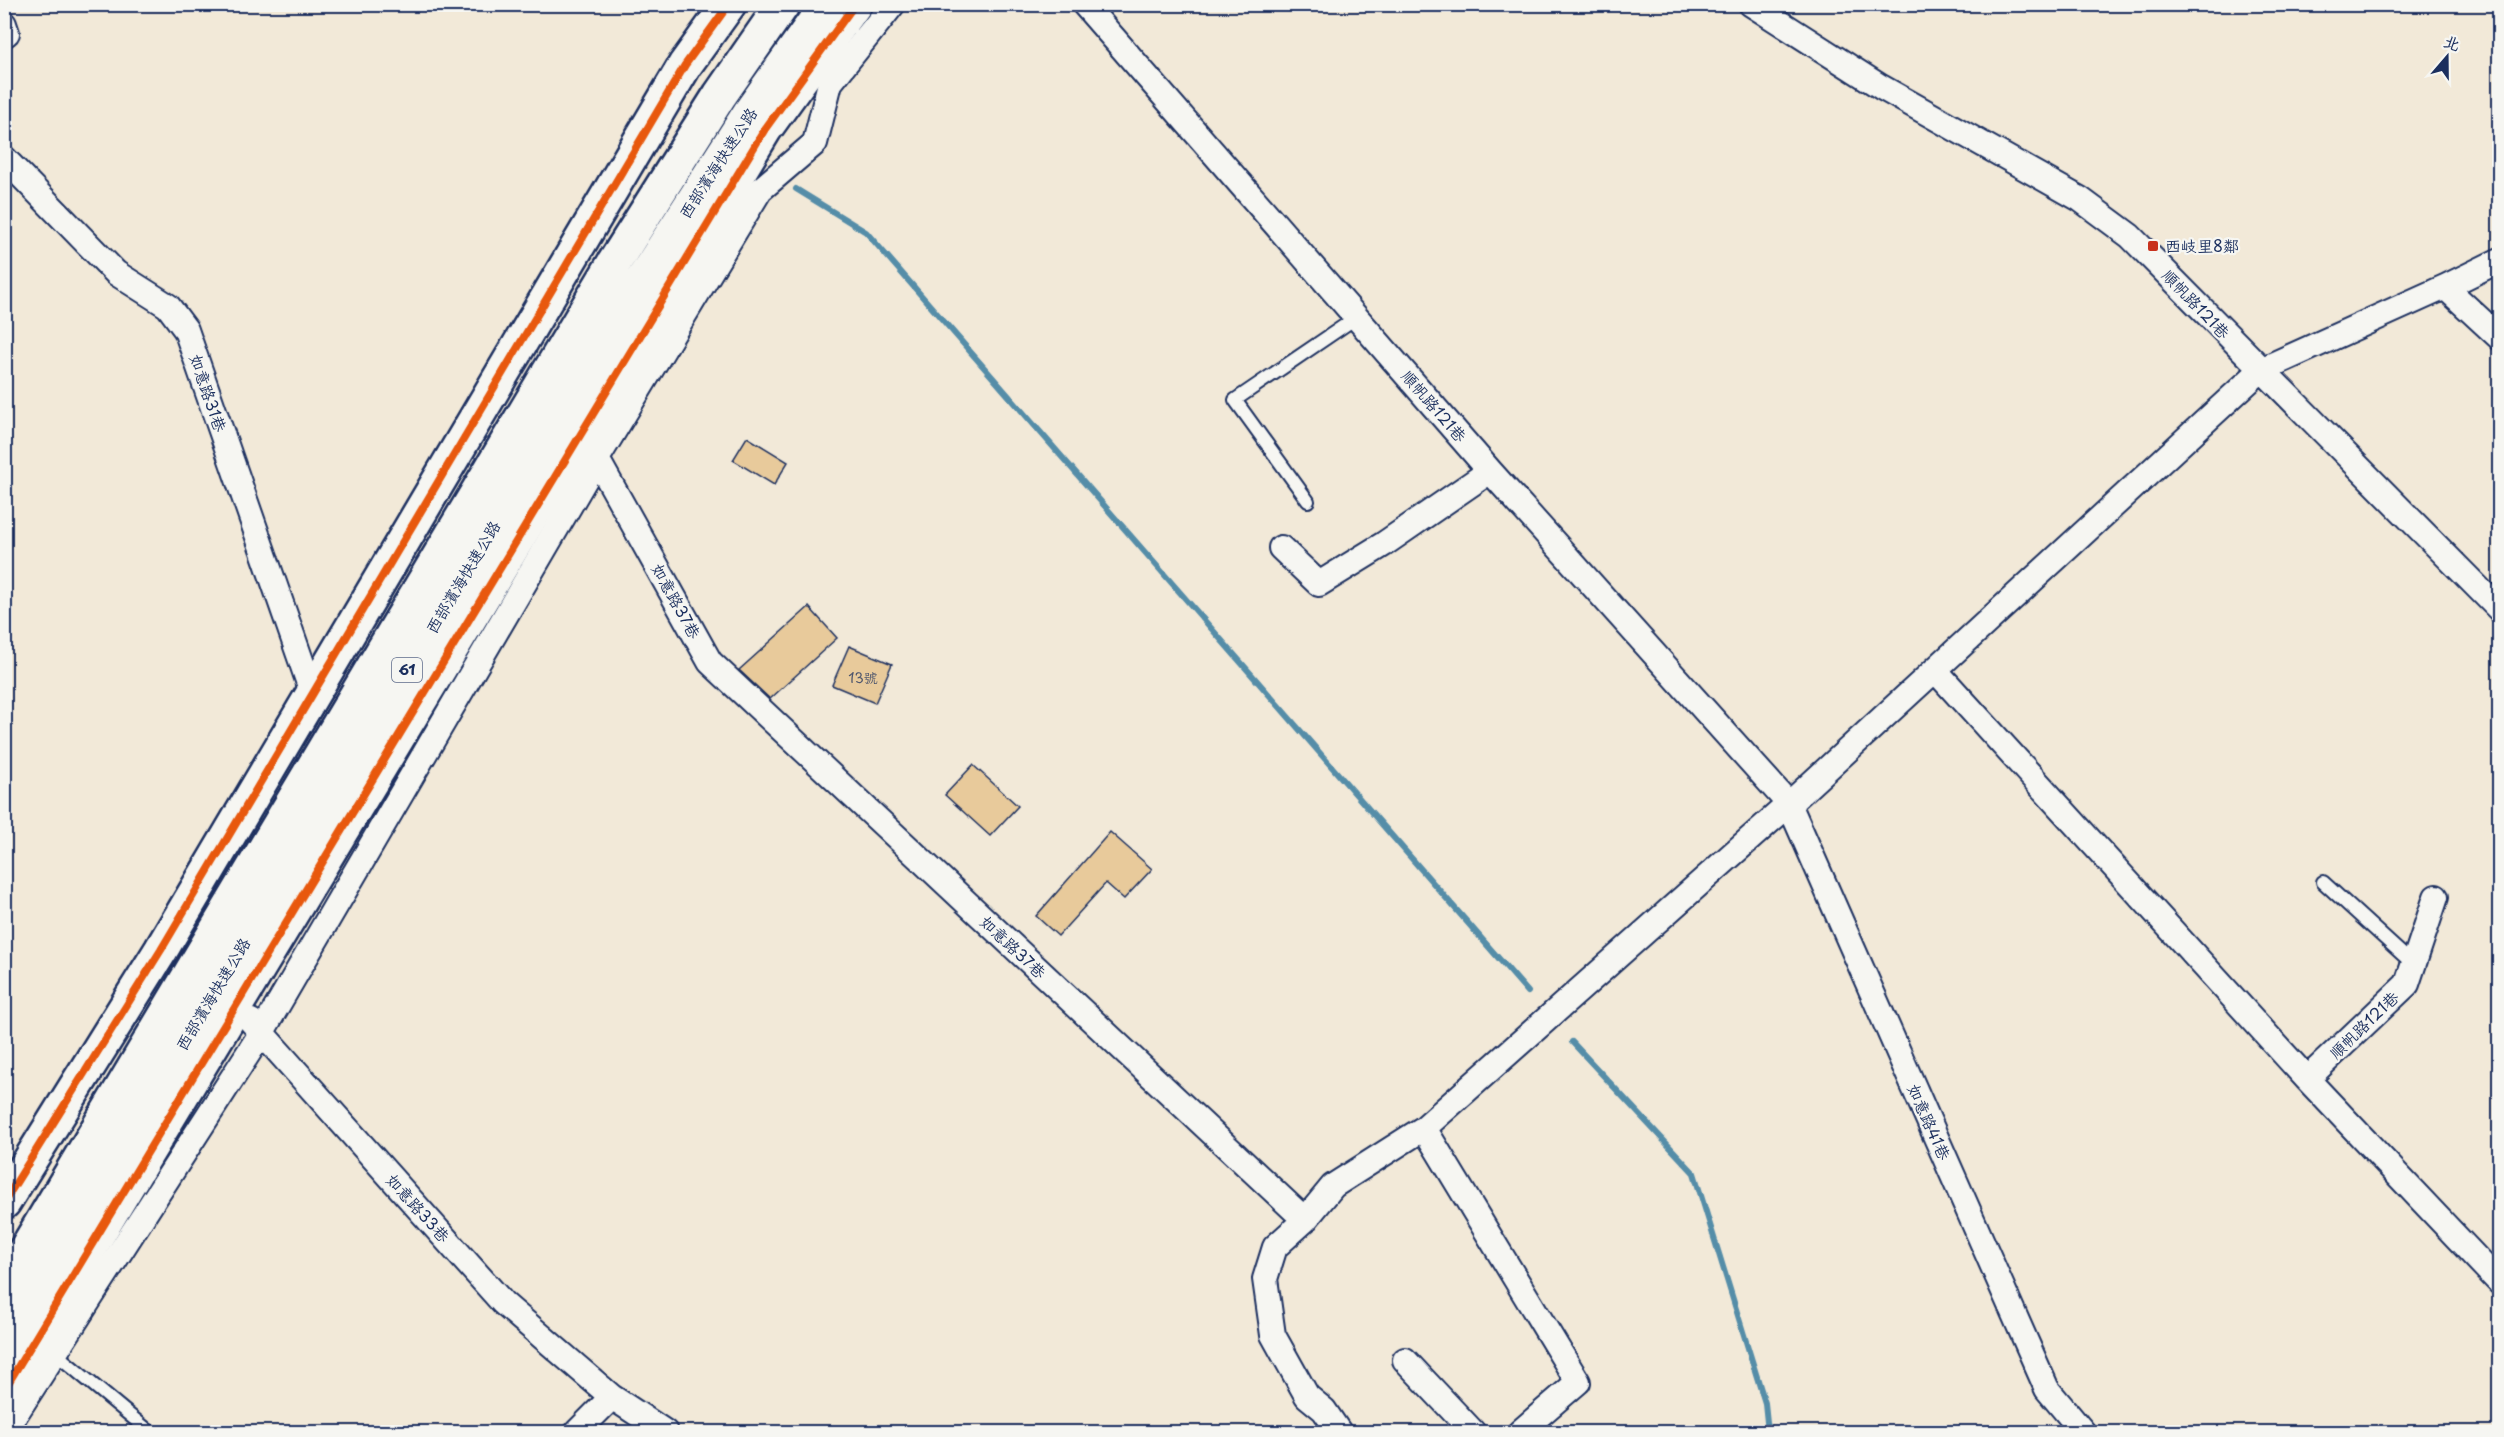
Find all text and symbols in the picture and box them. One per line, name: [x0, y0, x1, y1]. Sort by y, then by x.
north arrow: [2417, 27, 2477, 87]
text: 北: [2441, 28, 2464, 56]
street label: 西部濱海快速公路: [672, 102, 762, 223]
place label: 西岐里8鄰: [2165, 233, 2239, 257]
marker: 西岐里8鄰: [2146, 239, 2160, 253]
street label: 順帆路121巷: [2157, 263, 2236, 344]
street label: 如意路31巷: [184, 351, 233, 435]
street label: 順帆路121巷: [1397, 364, 1473, 447]
street label: 西部濱海快速公路: [419, 515, 505, 638]
street label: 如意路37巷: [646, 558, 707, 643]
road number: 61: [392, 658, 422, 682]
house number: 13號: [848, 667, 878, 688]
street label: 如意路37巷: [975, 909, 1052, 983]
street label: 西部濱海快速公路: [169, 932, 255, 1055]
street label: 順帆路121巷: [2323, 985, 2404, 1064]
street label: 如意路41巷: [1903, 1080, 1957, 1163]
street label: 如意路33巷: [381, 1168, 456, 1247]

